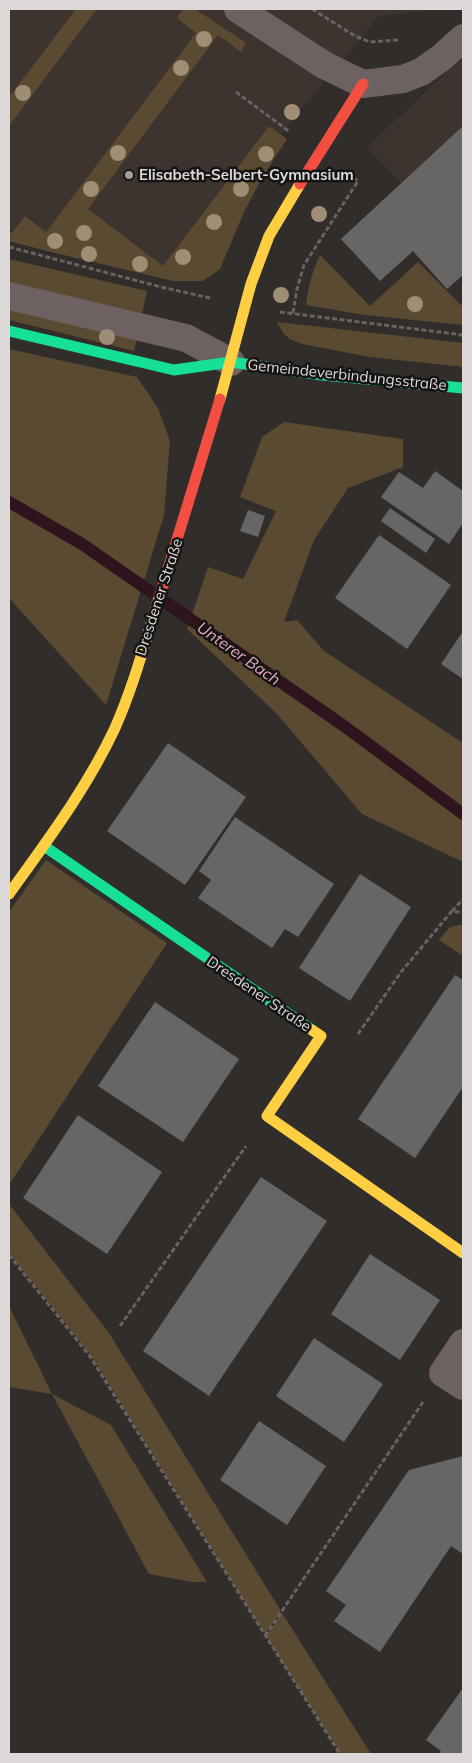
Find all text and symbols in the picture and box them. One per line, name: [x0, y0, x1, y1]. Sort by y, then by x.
place label: Elisabeth-Selbert-Gymnasium: [139, 165, 354, 184]
marker: Elisabeth-Selbert-Gymnasium: [123, 169, 135, 181]
street label: Gemeindeverbindungsstraße: [246, 355, 448, 394]
street label: Dresdener Straße: [131, 536, 186, 658]
water label: Unterer Bach: [193, 617, 285, 689]
street label: Dresdener Straße: [203, 952, 315, 1036]

